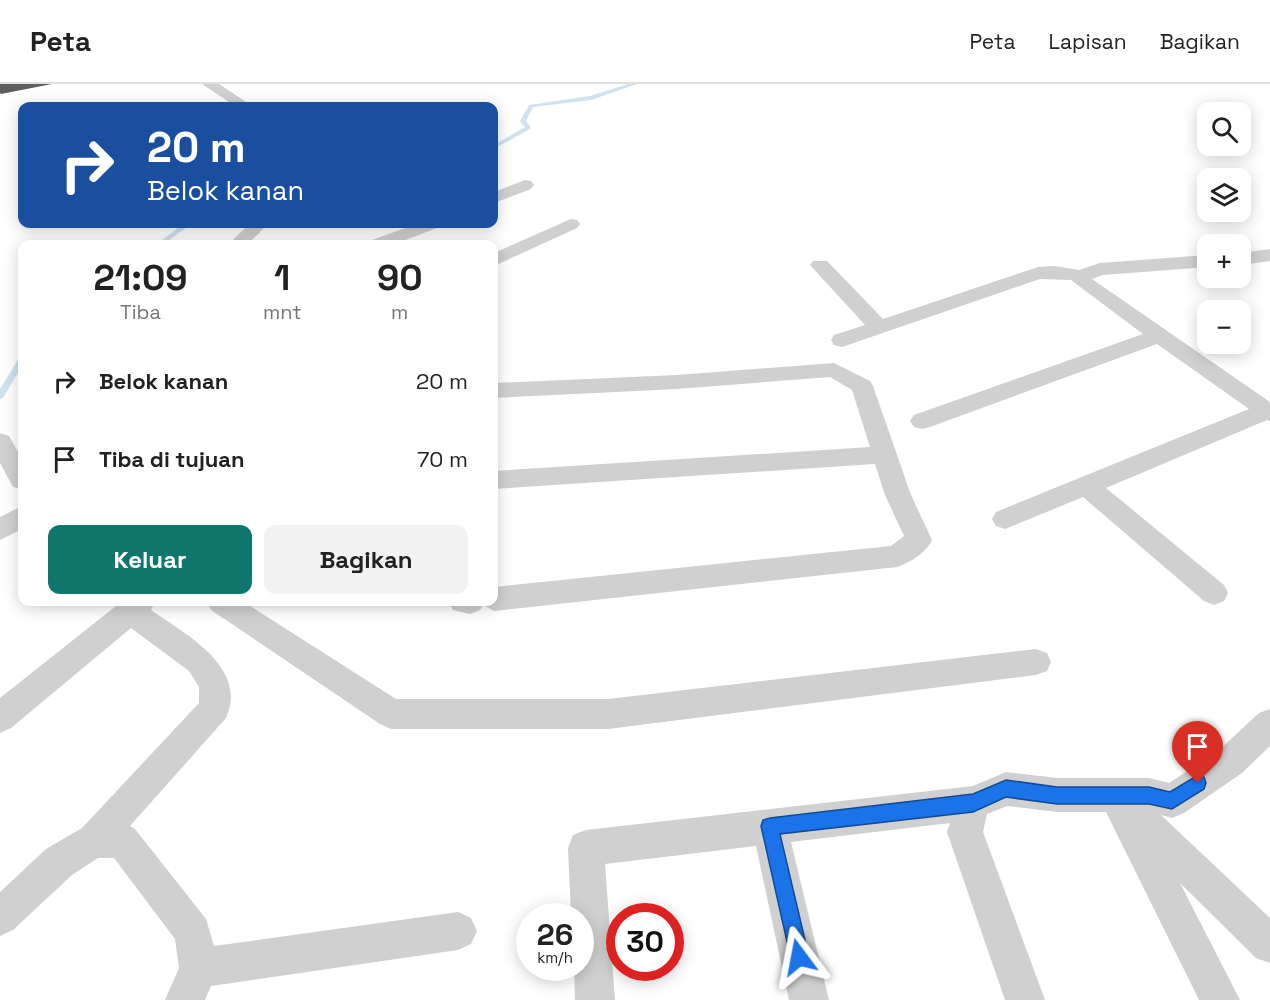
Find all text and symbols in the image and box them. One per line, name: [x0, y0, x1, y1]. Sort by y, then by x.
text: Peta: [30, 23, 91, 59]
text: Peta: [970, 28, 1016, 55]
text: Lapisan: [1049, 28, 1127, 55]
text: Bagikan: [1160, 28, 1240, 55]
map controls: [1197, 102, 1251, 354]
button: search: [1197, 102, 1251, 156]
text: 20 m: [147, 121, 246, 174]
icon: right: [48, 126, 126, 204]
button: layers: [1197, 168, 1251, 222]
text: Belok kanan: [147, 173, 304, 208]
button: +: [1197, 234, 1251, 288]
text: 21:09: [94, 255, 187, 301]
text: 1: [274, 255, 290, 301]
text: 90: [377, 255, 422, 301]
text: Tiba: [120, 299, 161, 325]
text: mnt: [263, 299, 301, 325]
text: m: [391, 299, 408, 325]
button: −: [1197, 300, 1251, 354]
icon: right: [48, 365, 81, 398]
text: Belok kanan: [99, 367, 228, 395]
text: 20 m: [416, 367, 468, 395]
icon: arrive: [48, 443, 81, 476]
text: Tiba di tujuan: [99, 445, 245, 473]
text: 70 m: [417, 445, 468, 473]
button: Keluar: [48, 525, 252, 594]
button: Bagikan: [264, 525, 468, 594]
pin: [1172, 721, 1223, 783]
icon: arrive: [1181, 730, 1214, 763]
speed limit sign: 30: [606, 903, 684, 981]
text: 26: [537, 915, 573, 954]
position arrow: [767, 925, 831, 989]
text: km/h: [537, 948, 573, 967]

